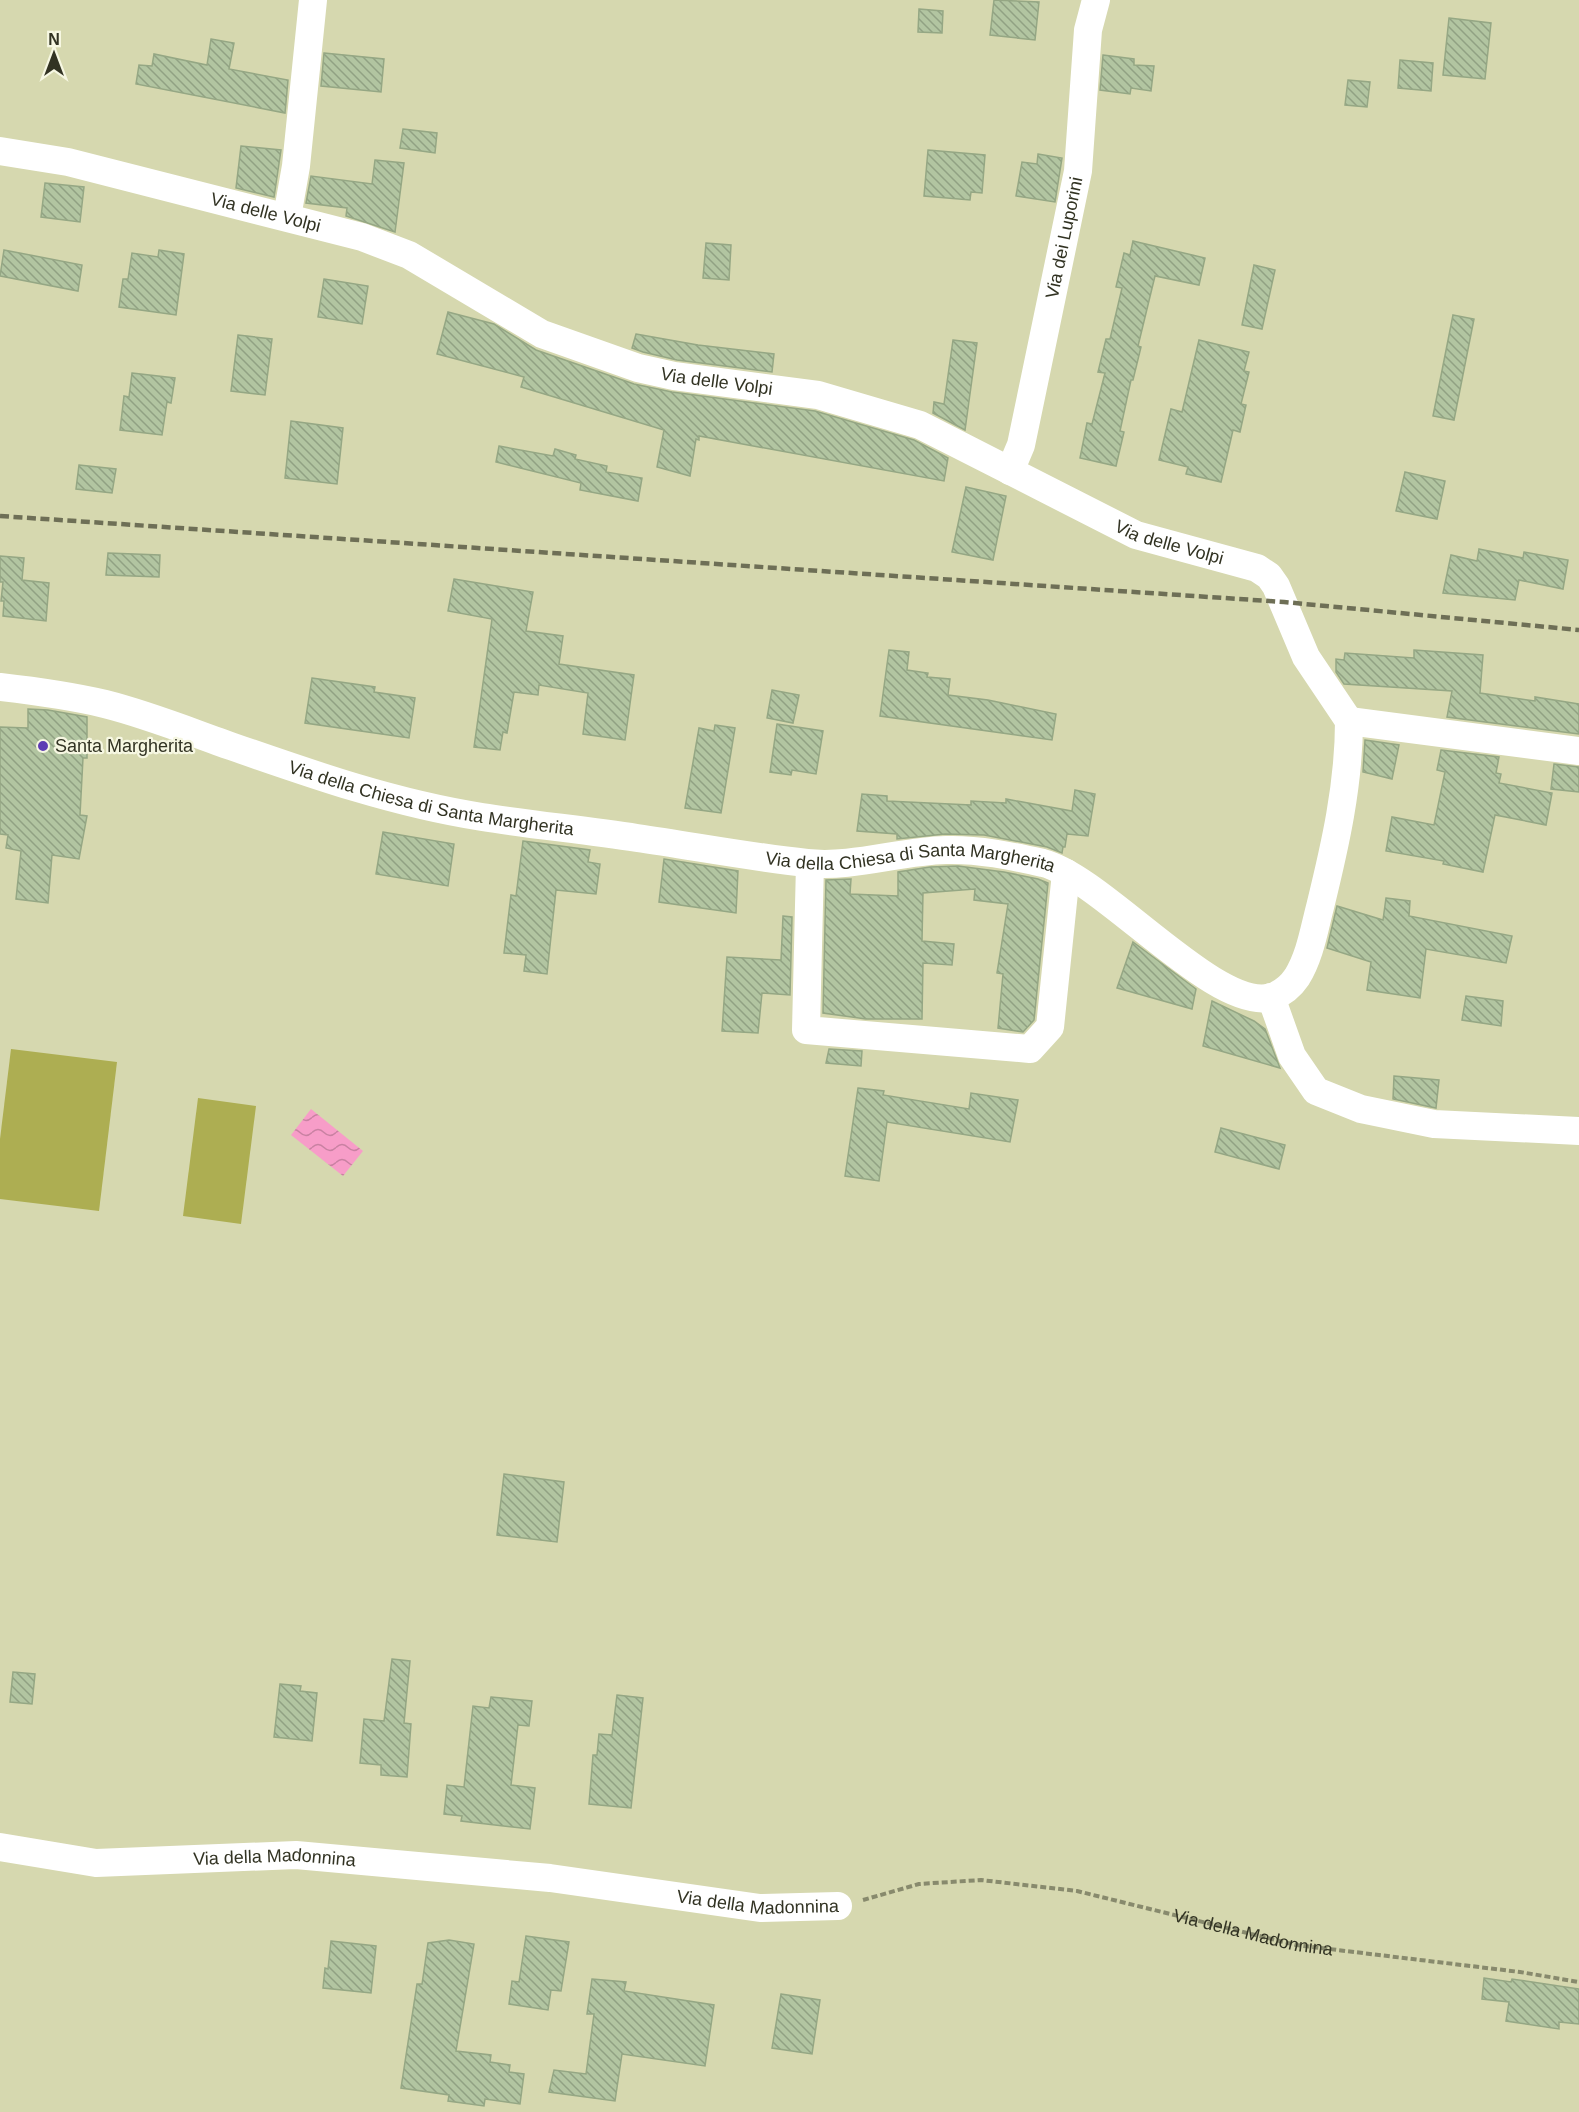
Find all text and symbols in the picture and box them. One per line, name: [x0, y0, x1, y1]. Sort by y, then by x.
north arrow: [24, 24, 84, 84]
text: N: [48, 31, 60, 48]
street label: Via dei Luporini: [1042, 175, 1087, 300]
street label: Via delle Volpi: [209, 189, 323, 236]
street label: Via delle Volpi: [659, 363, 774, 399]
street label: Via delle Volpi: [1111, 516, 1226, 568]
place label: Santa Margherita: [55, 736, 194, 756]
marker: Santa Margherita: [36, 739, 50, 753]
street label: Via della Chiesa di Santa Margherita: [286, 757, 576, 839]
street label: Via della Chiesa di Santa Margherita: [764, 840, 1059, 877]
street label: Via della Madonnina: [193, 1845, 358, 1870]
street label: Via della Madonnina: [675, 1886, 840, 1919]
street label: Via della Madonnina: [1171, 1905, 1335, 1959]

